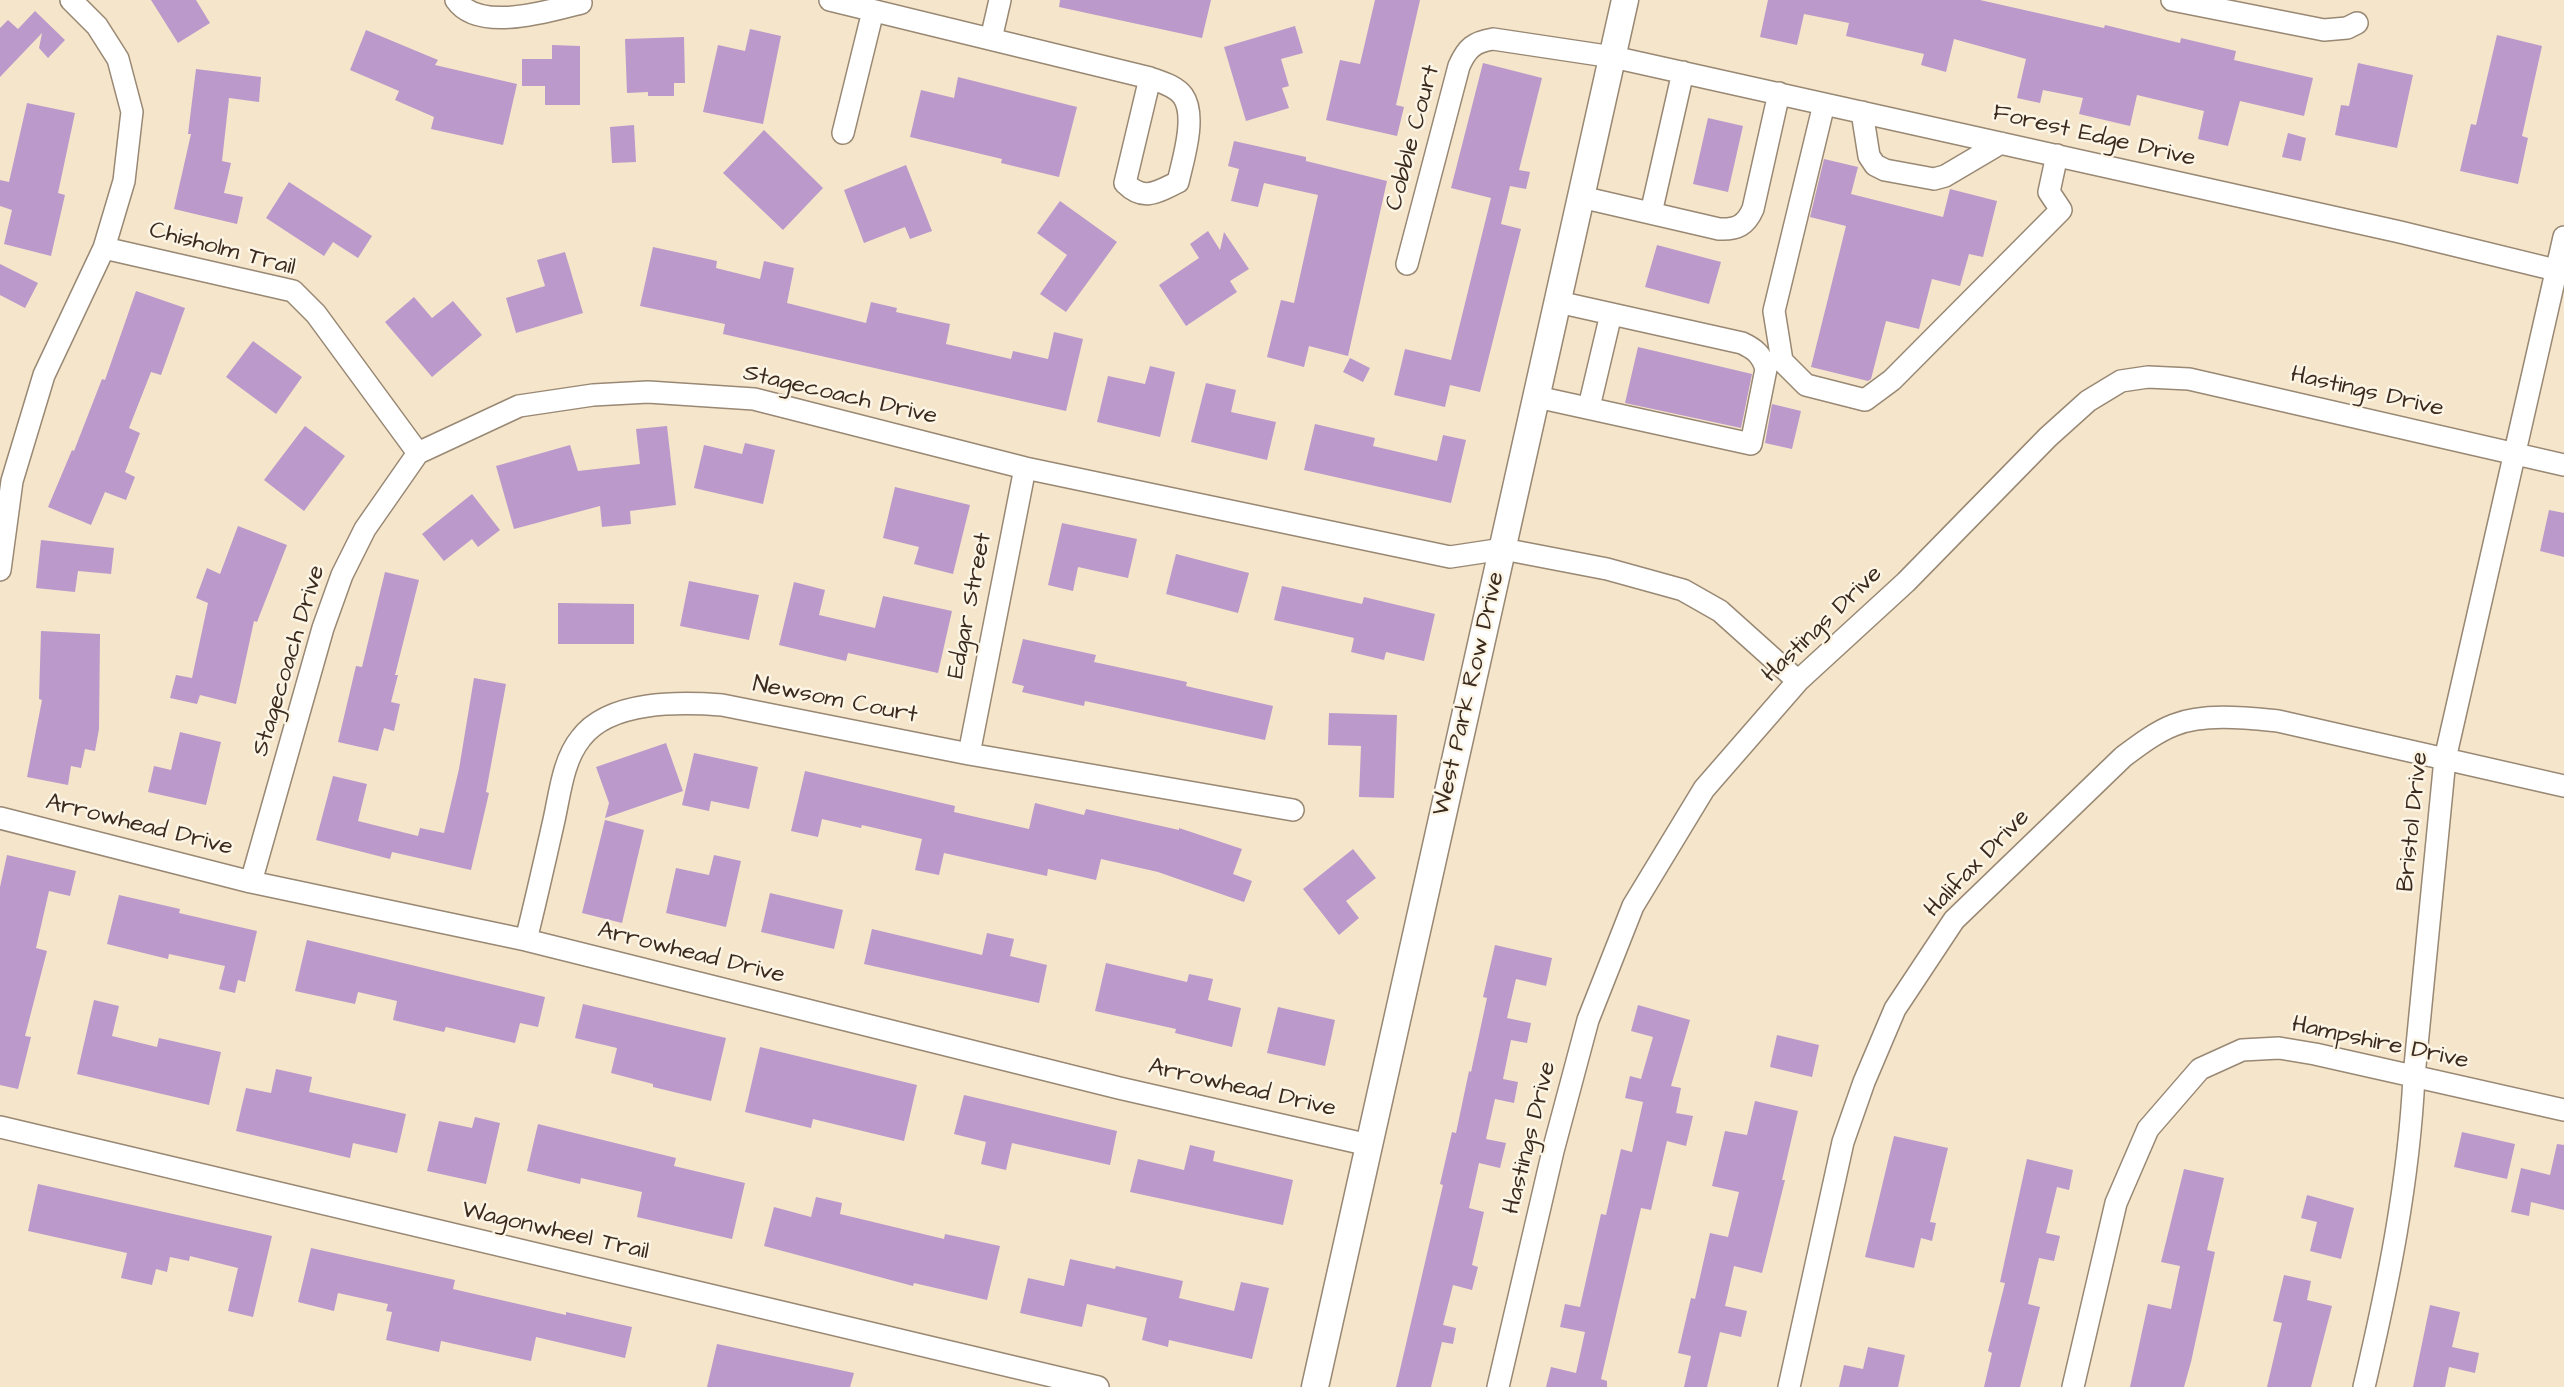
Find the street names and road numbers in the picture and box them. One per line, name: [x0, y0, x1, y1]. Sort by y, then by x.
street label: Cobble Court: [1381, 62, 1447, 214]
street label: Forest Edge Drive: [1990, 100, 2198, 174]
street label: Chisholm Trail: [146, 217, 298, 283]
street label: Stagecoach Drive: [740, 360, 940, 432]
street label: Hastings Drive: [2288, 361, 2446, 425]
street label: Edgar Street: [943, 531, 999, 681]
street label: Hastings Drive: [1757, 560, 1889, 690]
street label: Stagecoach Drive: [247, 562, 333, 760]
street label: West Park Row Drive: [1428, 569, 1512, 819]
street label: Newsom Court: [750, 671, 920, 731]
street label: Bristol Drive: [2392, 751, 2436, 893]
street label: Arrowhead Drive: [43, 789, 235, 863]
street label: Halifax Drive: [1919, 804, 2037, 924]
street label: Arrowhead Drive: [595, 917, 787, 991]
street label: Hampshire Drive: [2289, 1011, 2471, 1077]
street label: Arrowhead Drive: [1145, 1053, 1339, 1125]
street label: Hastings Drive: [1498, 1059, 1564, 1217]
street label: Wagonwheel Trail: [459, 1196, 651, 1268]

